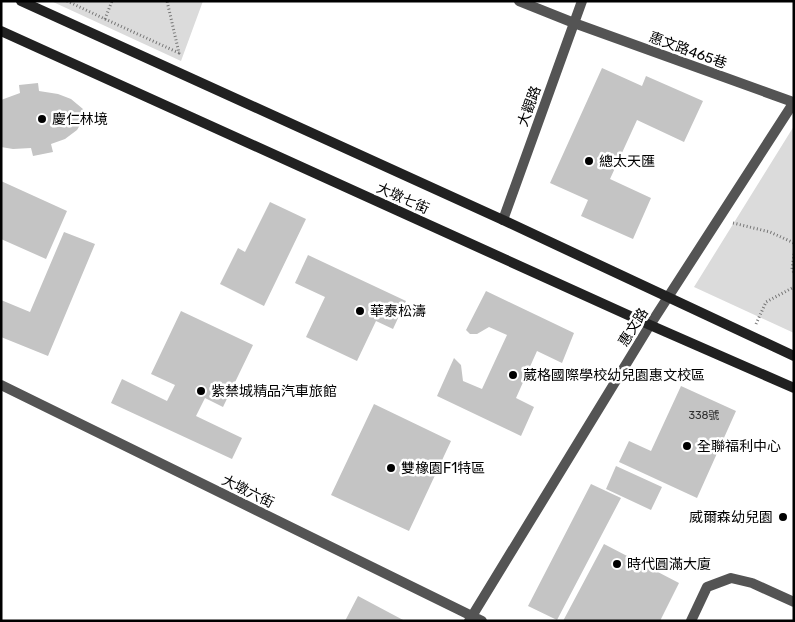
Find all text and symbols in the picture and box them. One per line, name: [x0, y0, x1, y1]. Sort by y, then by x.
street label: 惠文路465巷: [647, 29, 729, 72]
street label: 大觀路: [514, 84, 545, 129]
place label: 慶仁林境: [52, 111, 108, 128]
marker: 慶仁林境: [36, 113, 48, 125]
place label: 總太天匯: [599, 153, 655, 170]
marker: 總太天匯: [583, 155, 595, 167]
street label: 大墩七街: [374, 179, 432, 218]
place label: 華泰松濤: [370, 303, 426, 320]
marker: 華泰松濤: [354, 305, 366, 317]
street label: 惠文路: [615, 305, 652, 350]
place label: 葳格國際學校幼兒園惠文校區: [523, 367, 705, 384]
marker: 葳格國際學校幼兒園惠文校區: [507, 369, 519, 381]
place label: 紫禁城精品汽車旅館: [211, 383, 337, 400]
marker: 紫禁城精品汽車旅館: [195, 385, 207, 397]
house number: 338號: [688, 409, 720, 422]
place label: 全聯福利中心: [697, 438, 781, 455]
marker: 全聯福利中心: [681, 440, 693, 452]
place label: 雙橡園F1特區: [401, 460, 485, 477]
marker: 雙橡園F1特區: [385, 462, 397, 474]
street label: 大墩六街: [219, 472, 277, 511]
place label: 威爾森幼兒園: [689, 509, 773, 526]
marker: 威爾森幼兒園: [777, 511, 789, 523]
place label: 時代圓滿大廈: [627, 556, 711, 573]
marker: 時代圓滿大廈: [611, 558, 623, 570]

